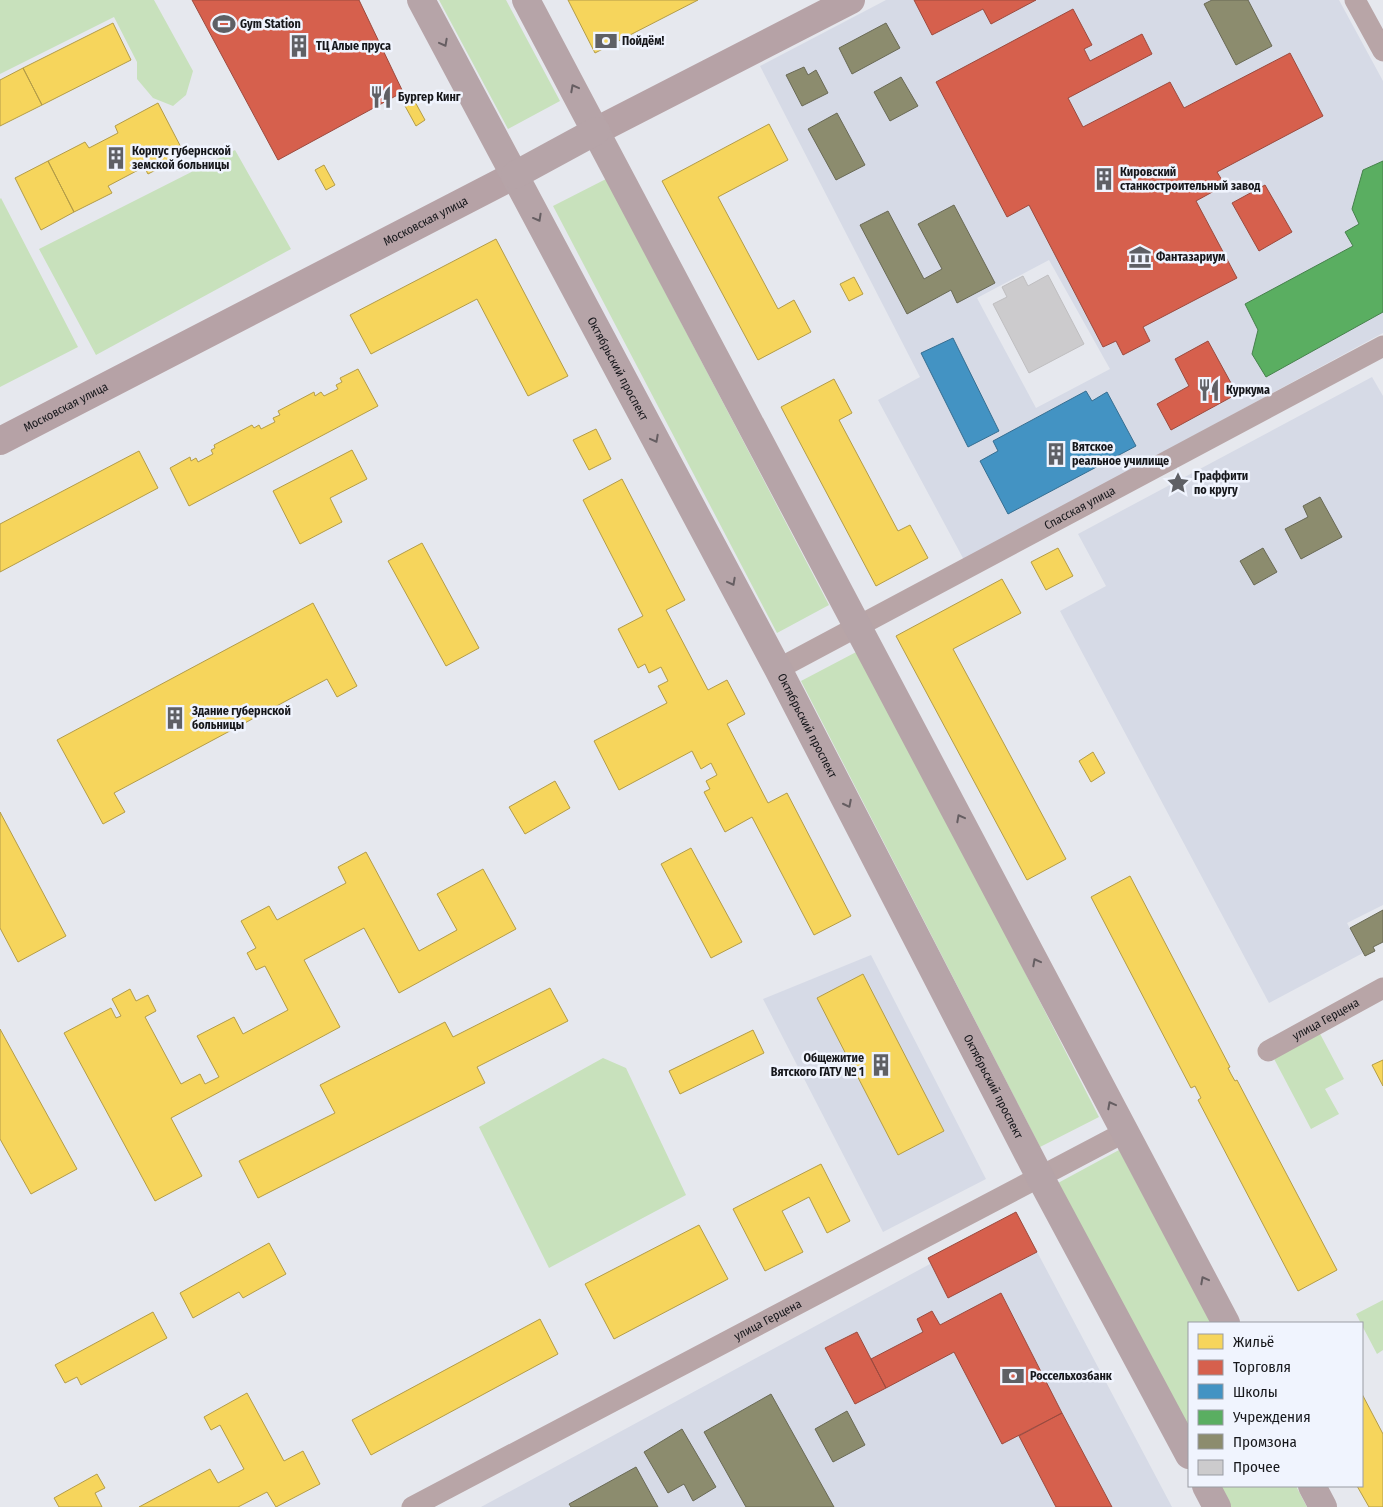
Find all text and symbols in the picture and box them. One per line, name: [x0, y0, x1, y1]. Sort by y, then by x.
sports icon: Gym Station: [211, 11, 237, 37]
place label: Gym Station: [240, 17, 301, 31]
bank icon: Пойдём!: [593, 28, 619, 54]
building icon: ТЦ Алые пруса: [286, 33, 312, 59]
place label: Пойдём!: [622, 34, 665, 48]
one-way arrow: [438, 38, 448, 47]
place label: ТЦ Алые пруса: [316, 39, 391, 53]
restaurant icon: Бургер Кинг: [368, 84, 394, 110]
one-way arrow: [570, 85, 580, 94]
place label: Бургер Кинг: [398, 90, 461, 104]
place label: Корпус губернской земской больницы: [132, 144, 231, 172]
building icon: Корпус губернской земской больницы: [103, 145, 129, 171]
place label: Кировский станкостроительный завод: [1120, 165, 1260, 193]
building icon: Кировский станкостроительный завод: [1091, 166, 1117, 192]
street label: Московская улица: [381, 194, 470, 249]
one-way arrow: [532, 213, 542, 222]
museum icon: Фантазариум: [1127, 244, 1153, 270]
place label: Фантазариум: [1156, 250, 1226, 264]
street label: Октябрьский проспект: [584, 315, 651, 423]
restaurant icon: Куркума: [1196, 377, 1222, 403]
street label: Московская улица: [21, 379, 110, 435]
place label: Куркума: [1226, 383, 1270, 397]
one-way arrow: [649, 434, 659, 443]
place label: Вятское реальное училище: [1072, 440, 1169, 468]
building icon: Вятское реальное училище: [1043, 441, 1069, 467]
place label: Граффити по кругу: [1194, 469, 1248, 497]
place icon: Граффити по кругу: [1165, 470, 1191, 496]
street label: Спасская улица: [1042, 483, 1118, 533]
one-way arrow: [726, 577, 736, 586]
street label: Октябрьский проспект: [775, 671, 840, 780]
place label: Здание губернской больницы: [191, 704, 291, 732]
building icon: Здание губернской больницы: [162, 705, 188, 731]
one-way arrow: [842, 799, 852, 808]
one-way arrow: [956, 814, 966, 823]
one-way arrow: [1032, 958, 1042, 967]
street label: улица Герцена: [1290, 995, 1362, 1043]
street label: Октябрьский проспект: [961, 1032, 1026, 1141]
place label: Общежитие Вятского ГАТУ № 1: [771, 1051, 864, 1079]
building icon: Общежитие Вятского ГАТУ № 1: [868, 1052, 894, 1078]
one-way arrow: [1108, 1102, 1118, 1111]
one-way arrow: [1200, 1276, 1210, 1285]
street label: улица Герцена: [732, 1296, 804, 1343]
legend: [1188, 1322, 1363, 1487]
text: Жильё: [1233, 1333, 1274, 1351]
text: Торговля: [1233, 1358, 1291, 1376]
bank icon: Россельхозбанк: [1000, 1363, 1026, 1389]
place label: Россельхозбанк: [1030, 1369, 1113, 1383]
text: Школы: [1233, 1383, 1278, 1401]
text: Учреждения: [1232, 1408, 1311, 1426]
text: Промзона: [1233, 1433, 1297, 1451]
text: Прочее: [1233, 1458, 1280, 1476]

